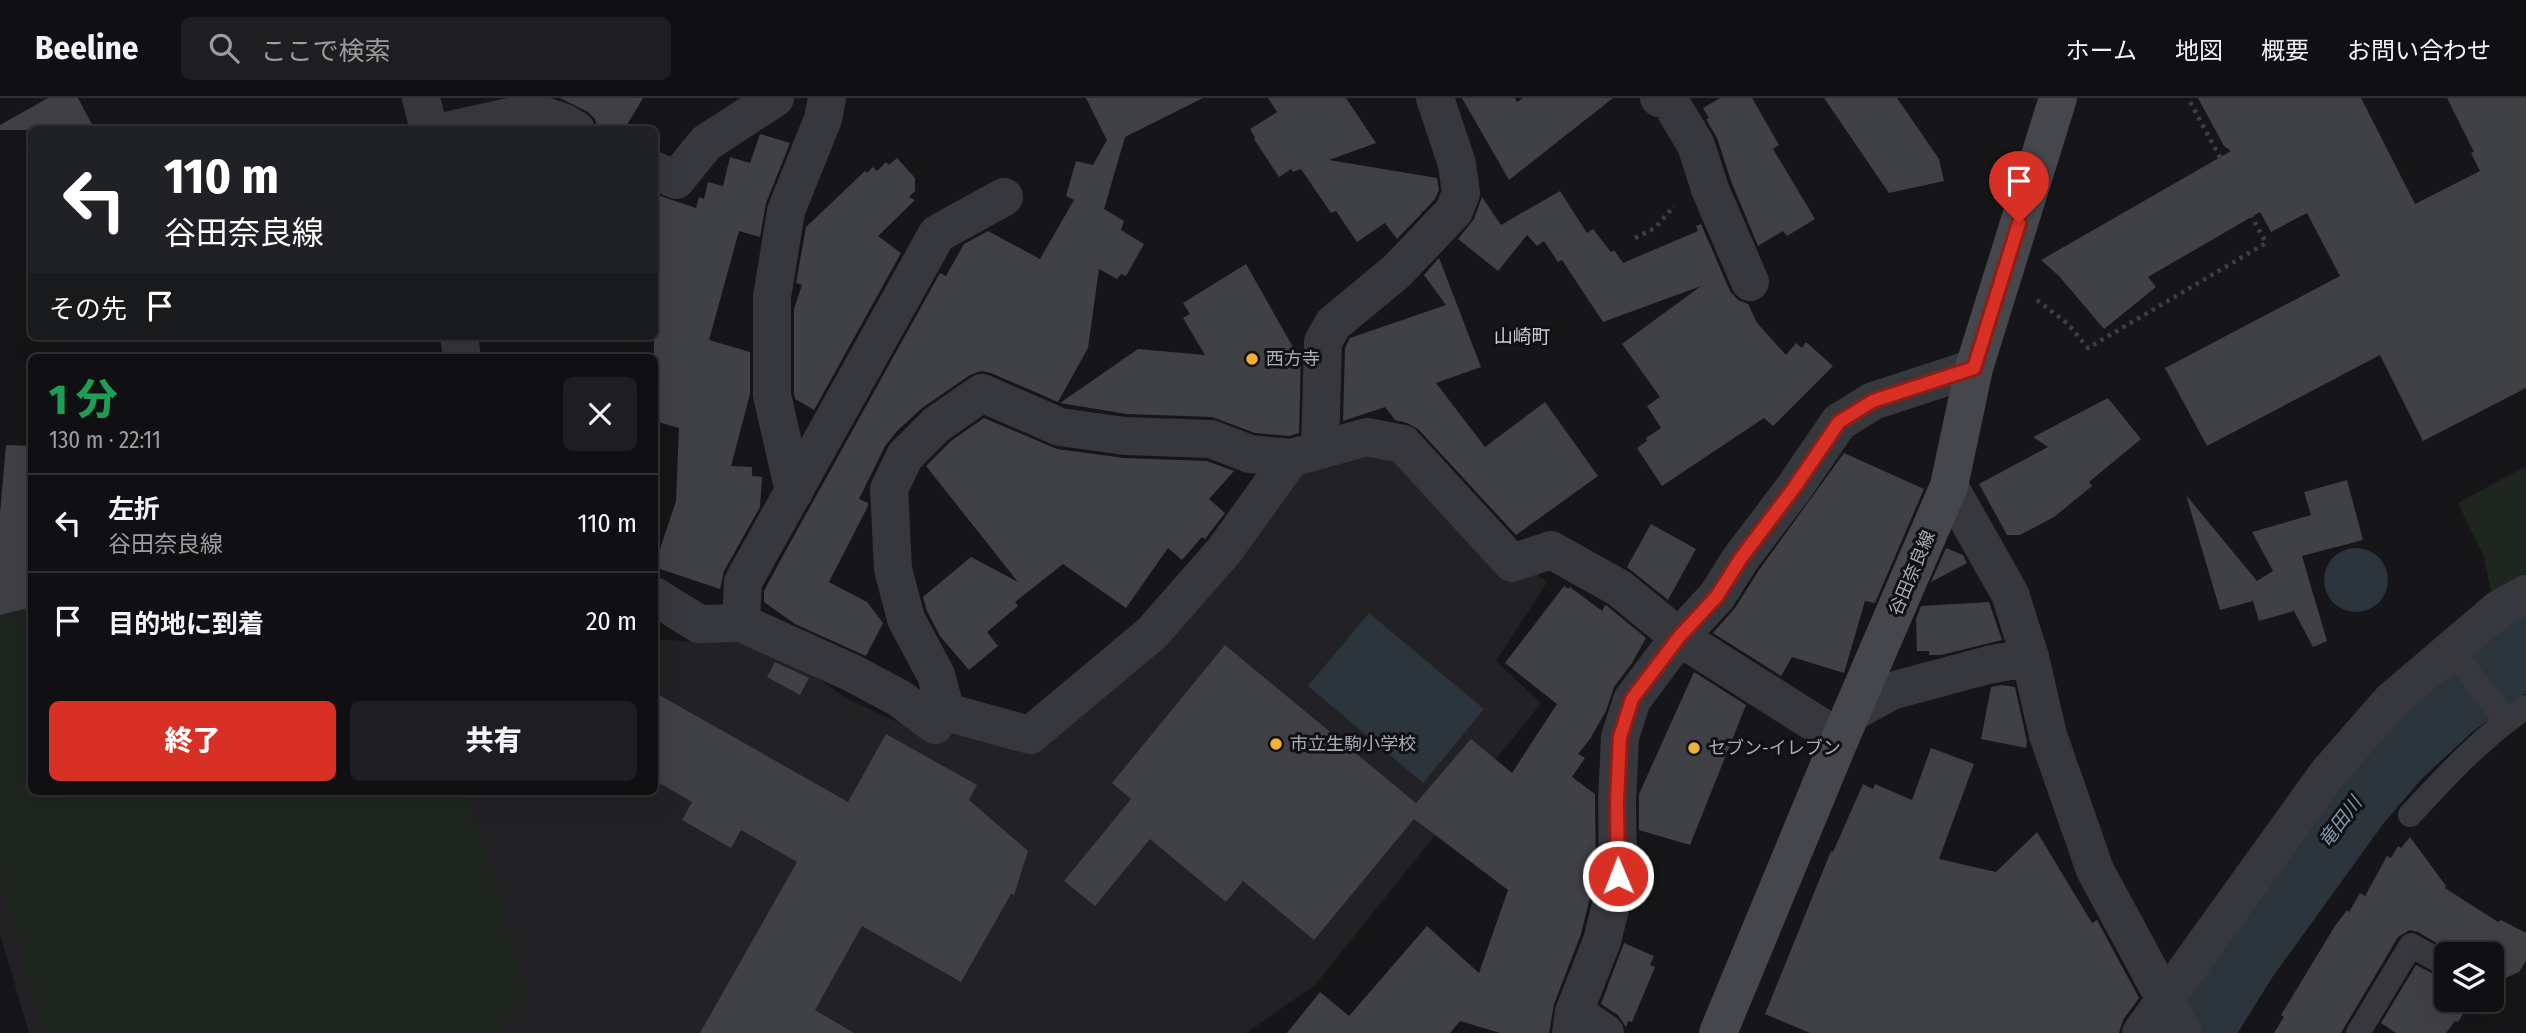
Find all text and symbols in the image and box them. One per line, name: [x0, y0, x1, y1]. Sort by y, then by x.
search box: [181, 17, 671, 80]
text: Beeline: [35, 28, 139, 68]
icon: search: [205, 29, 243, 67]
text: ここで検索: [261, 36, 391, 67]
text: ホーム: [2066, 37, 2137, 65]
text: 地図: [2175, 37, 2223, 65]
text: 概要: [2261, 37, 2309, 65]
text: お問い合わせ: [2347, 37, 2491, 65]
text: 110 m: [164, 147, 279, 206]
pin: [1989, 151, 2049, 223]
icon: left: [49, 154, 140, 245]
icon: arrive: [2000, 162, 2038, 200]
text: 谷田奈良線: [164, 214, 324, 252]
icon: arrive: [141, 287, 179, 325]
text: その先: [49, 294, 127, 325]
district label: 山崎町: [1493, 325, 1551, 348]
place label: 西方寺: [1266, 348, 1320, 370]
marker: 西方寺: [1244, 351, 1260, 367]
text: 1 分: [49, 375, 118, 425]
button: close: [563, 377, 637, 451]
text: 130 m · 22:11: [49, 426, 161, 454]
text: 左折: [108, 494, 160, 525]
icon: left: [49, 504, 87, 542]
text: 110 m: [577, 508, 637, 539]
street label: 谷田奈良線: [1884, 527, 1940, 619]
text: 谷田奈良線: [108, 530, 223, 558]
icon: arrive: [49, 602, 87, 640]
text: 20 m: [586, 606, 637, 637]
text: 目的地に到着: [108, 609, 264, 640]
button: 終了: [49, 701, 336, 781]
button: 共有: [350, 701, 637, 781]
place label: 市立生駒小学校: [1290, 733, 1416, 755]
marker: 市立生駒小学校: [1268, 736, 1284, 752]
place label: セブン-イレブン: [1708, 737, 1841, 759]
marker: セブン-イレブン: [1686, 740, 1702, 756]
water label: 竜田川: [2314, 791, 2368, 852]
position arrow: [1581, 839, 1655, 913]
map controls: [2434, 942, 2504, 1012]
button: layers: [2434, 942, 2504, 1012]

